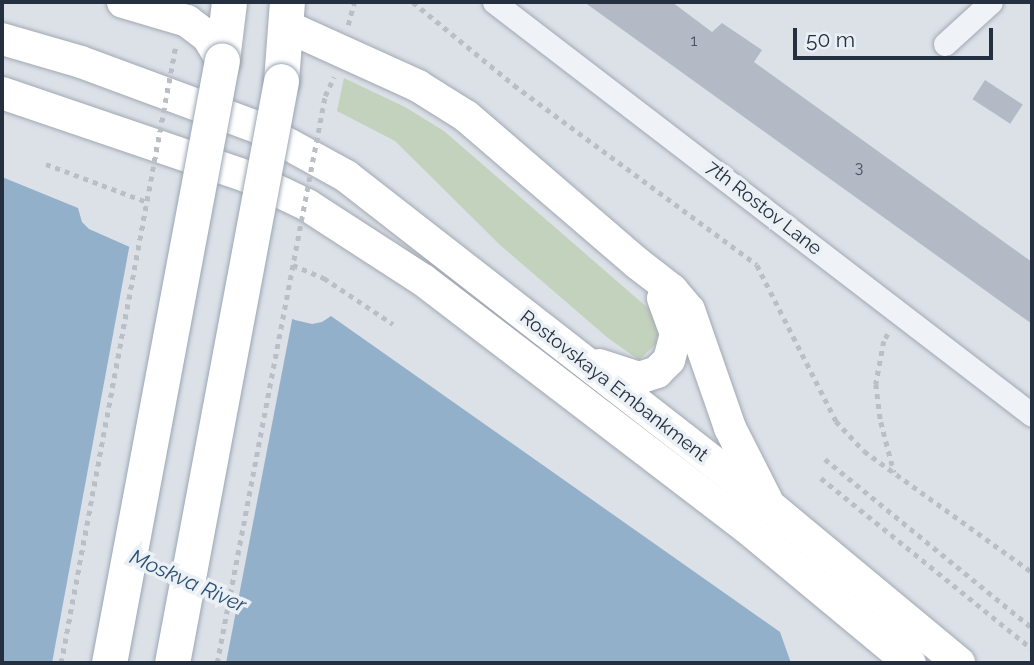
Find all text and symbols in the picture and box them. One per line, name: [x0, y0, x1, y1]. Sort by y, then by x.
scale bar: [796, 14, 996, 58]
text: 50 m: [806, 27, 855, 52]
house number: 1: [691, 31, 697, 51]
street label: 7th Rostov Lane: [701, 156, 827, 260]
house number: 3: [855, 158, 863, 178]
street label: Rostovskaya Embankment: [515, 306, 713, 466]
water label: Moskva River: [126, 544, 250, 618]

